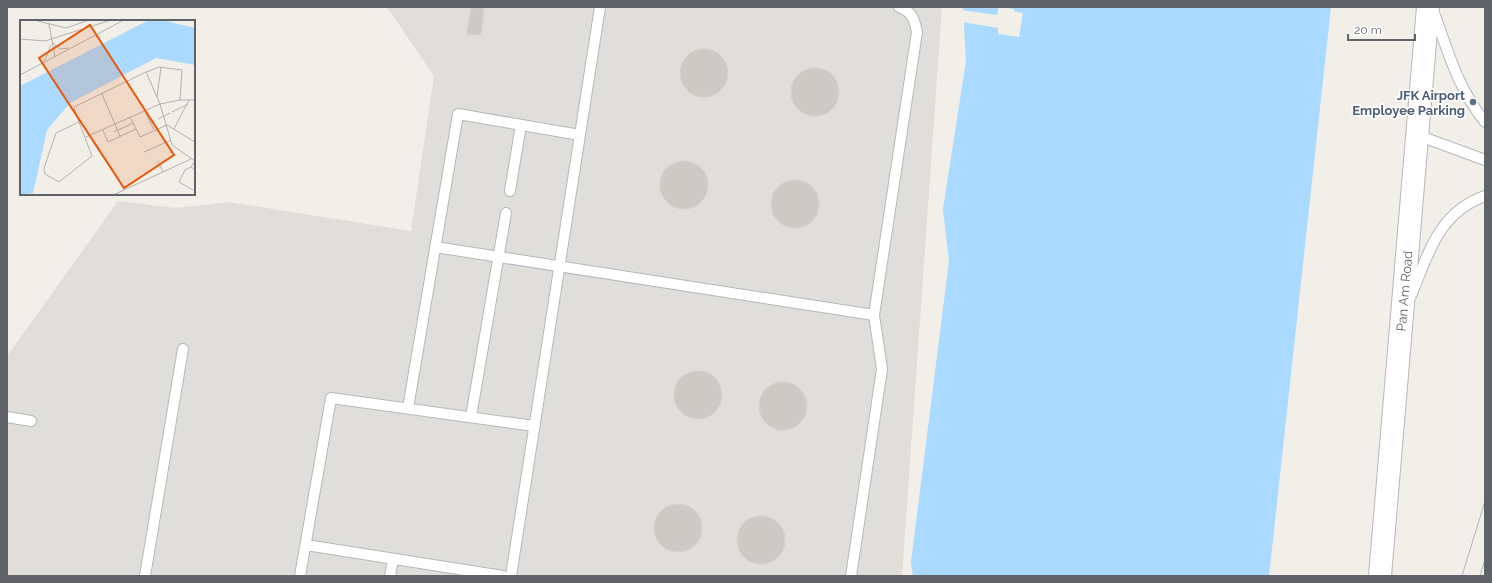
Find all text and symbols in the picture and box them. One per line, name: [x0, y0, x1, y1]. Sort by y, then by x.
scale bar: [1348, 16, 1415, 42]
inset map: [20, 20, 195, 195]
text: 20 m: [1354, 23, 1382, 37]
place label: JFK Airport Employee Parking: [1352, 88, 1465, 118]
marker: JFK Airport Employee Parking: [1468, 97, 1478, 107]
street label: Pan Am Road: [1394, 250, 1415, 332]

